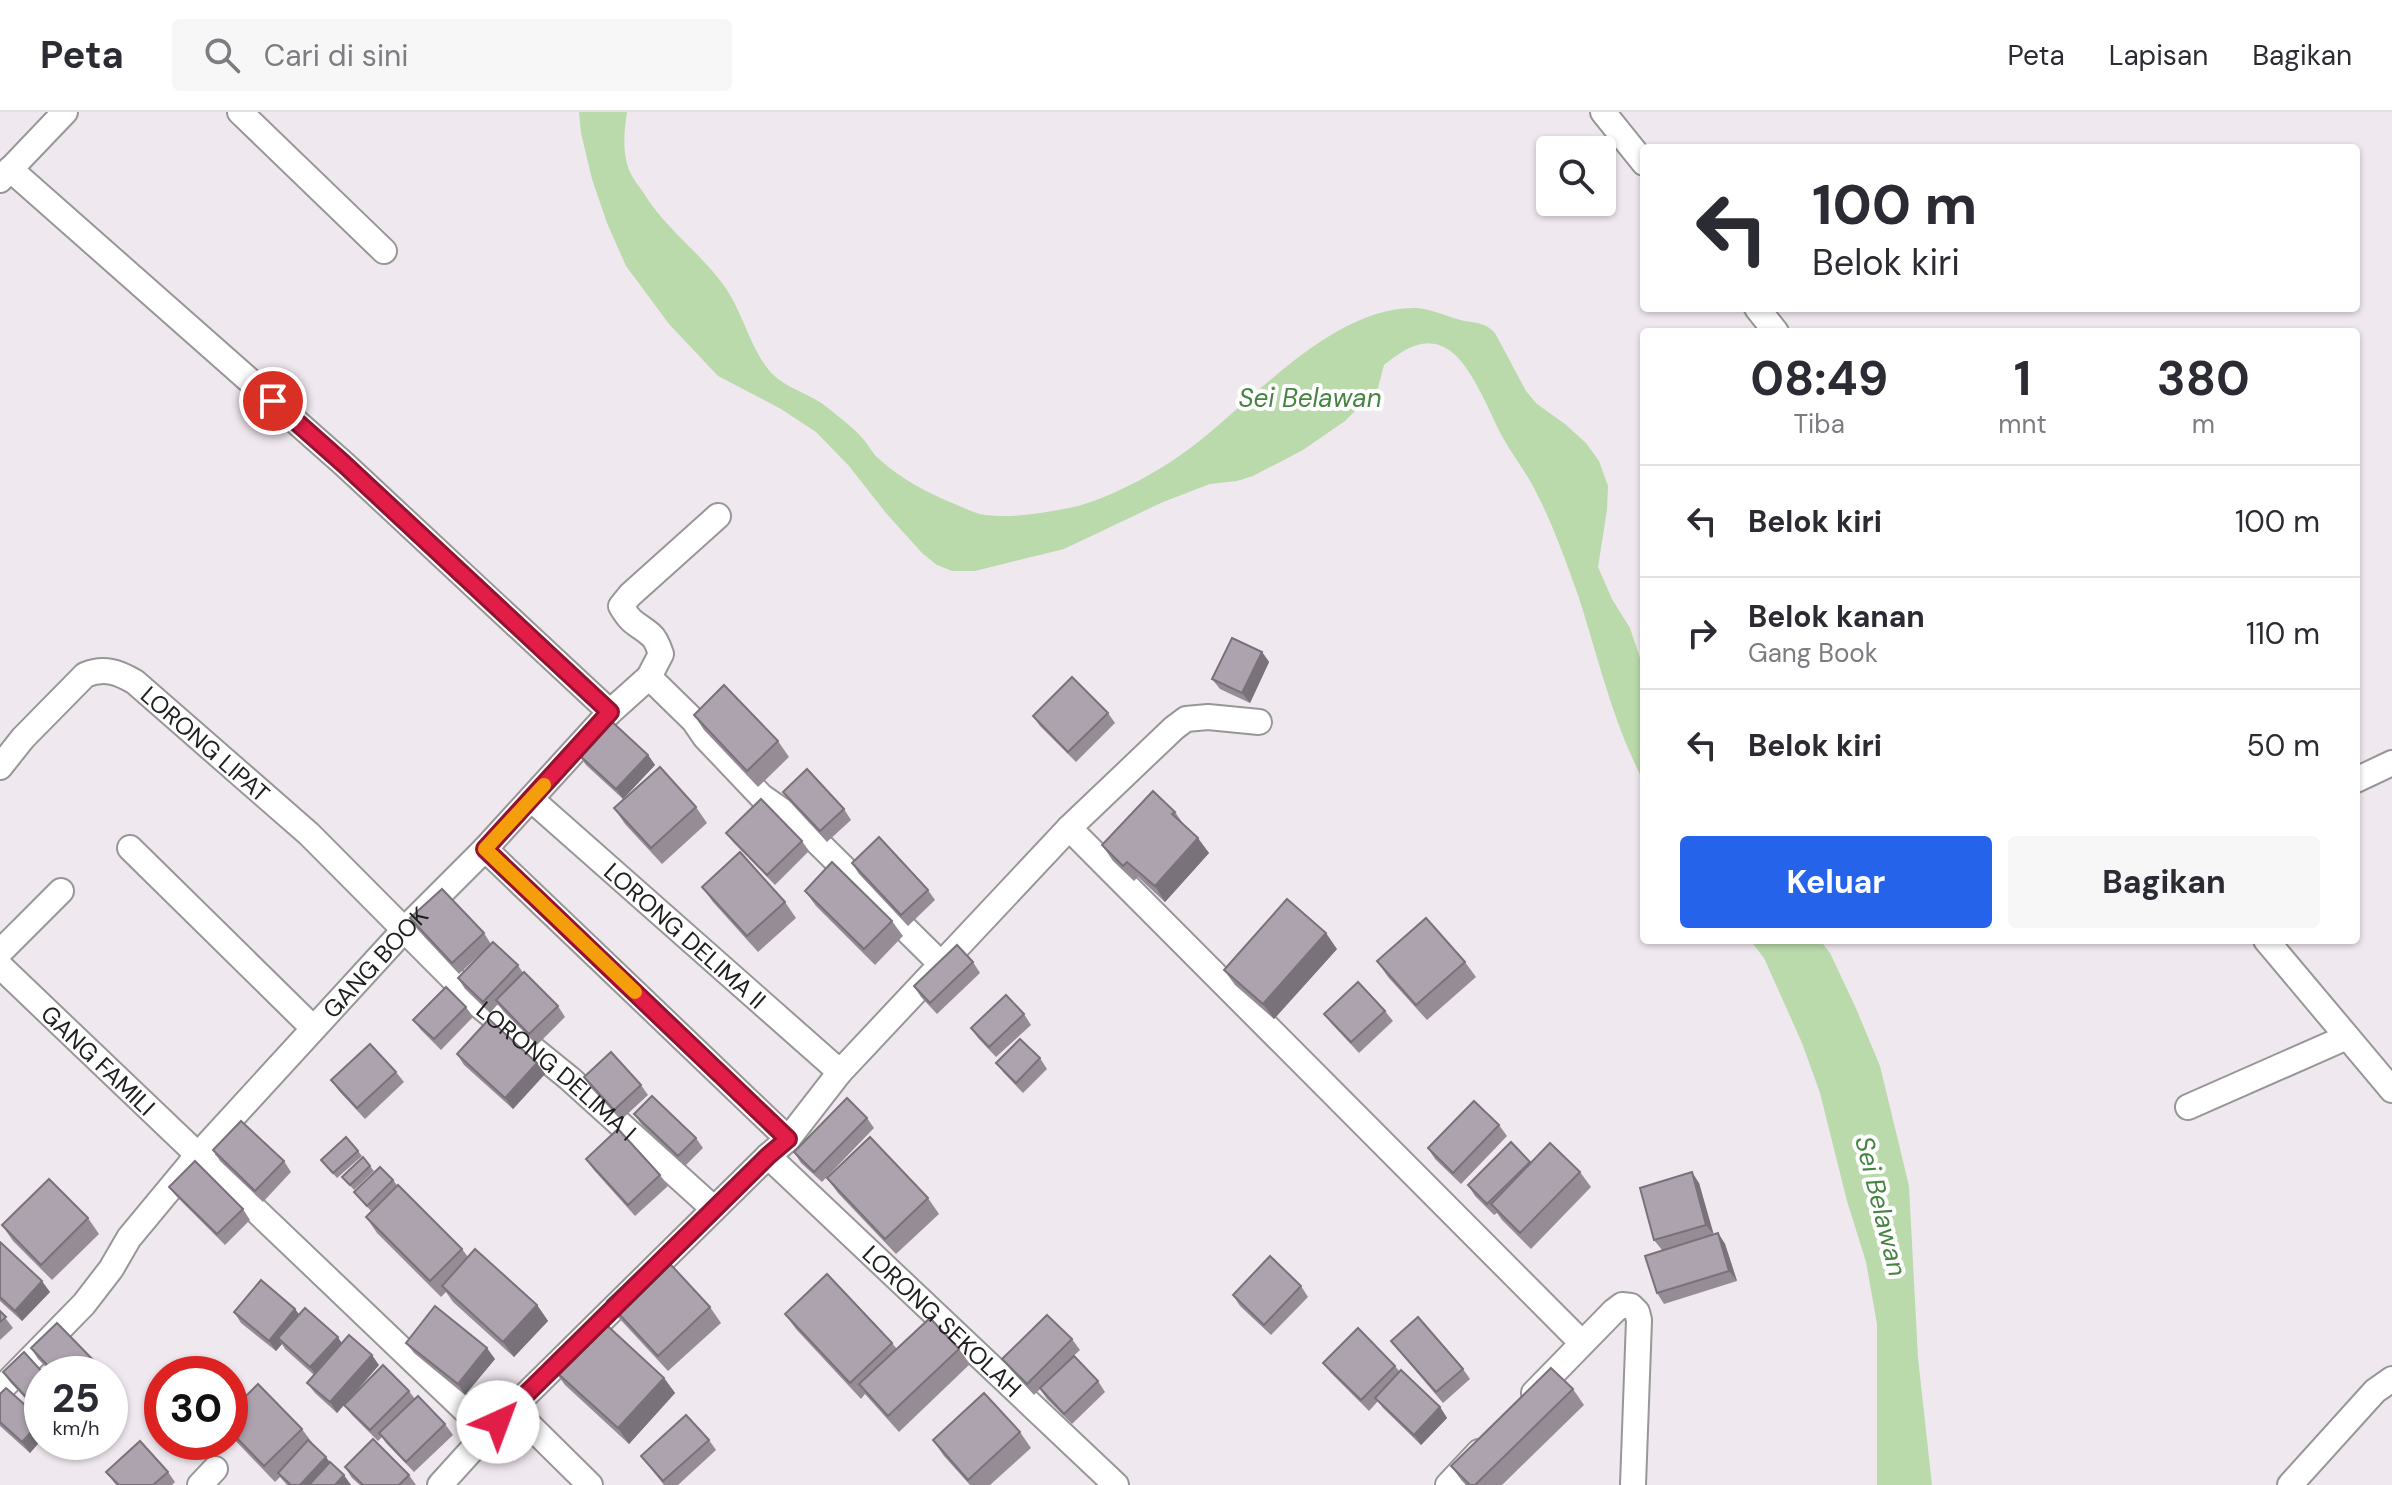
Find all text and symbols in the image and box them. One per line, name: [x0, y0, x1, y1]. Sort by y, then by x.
search box: [172, 19, 732, 91]
text: Peta: [40, 30, 124, 80]
icon: search: [200, 33, 244, 77]
text: Cari di sini: [264, 36, 409, 75]
text: Peta: [2008, 37, 2065, 74]
text: Lapisan: [2109, 37, 2208, 74]
text: Bagikan: [2252, 37, 2352, 74]
map controls: [1536, 136, 1616, 216]
button: search: [1536, 136, 1616, 216]
text: 100 m: [1812, 168, 1977, 241]
icon: left: [1680, 176, 1784, 280]
text: Belok kiri: [1812, 239, 1960, 286]
text: 08:49: [1750, 347, 1888, 410]
text: 1: [2014, 347, 2031, 410]
text: 380: [2157, 347, 2250, 410]
pin: [239, 367, 307, 435]
icon: arrive: [251, 379, 295, 423]
water label: Sei Belawan: [1238, 381, 1382, 415]
text: Tiba: [1794, 407, 1845, 441]
text: mnt: [1998, 407, 2047, 441]
text: m: [2192, 407, 2215, 441]
icon: left: [1680, 499, 1724, 543]
text: Belok kiri: [1748, 502, 1882, 541]
text: 100 m: [2235, 502, 2320, 541]
text: Belok kanan: [1748, 597, 1925, 636]
icon: right: [1680, 611, 1724, 655]
text: 110 m: [2246, 614, 2320, 653]
text: Gang Book: [1748, 636, 1878, 670]
street label: LORONG LIPAT: [135, 679, 277, 808]
icon: left: [1680, 723, 1724, 767]
text: Belok kiri: [1748, 726, 1882, 765]
text: 50 m: [2246, 726, 2320, 765]
button: Keluar: [1680, 836, 1992, 928]
button: Bagikan: [2008, 836, 2320, 928]
street label: LORONG DELIMA II: [598, 856, 773, 1015]
street label: GANG BOOK: [316, 900, 434, 1024]
street label: LORONG DELIMA I: [470, 994, 643, 1147]
street label: GANG FAMILI: [35, 998, 162, 1122]
water label: Sei Belawan: [1847, 1132, 1915, 1280]
street label: LORONG SEKOLAH: [856, 1238, 1029, 1404]
speed limit sign: 30: [144, 1356, 248, 1460]
text: 25: [52, 1372, 100, 1424]
position arrow: [456, 1380, 540, 1464]
text: km/h: [52, 1415, 100, 1441]

